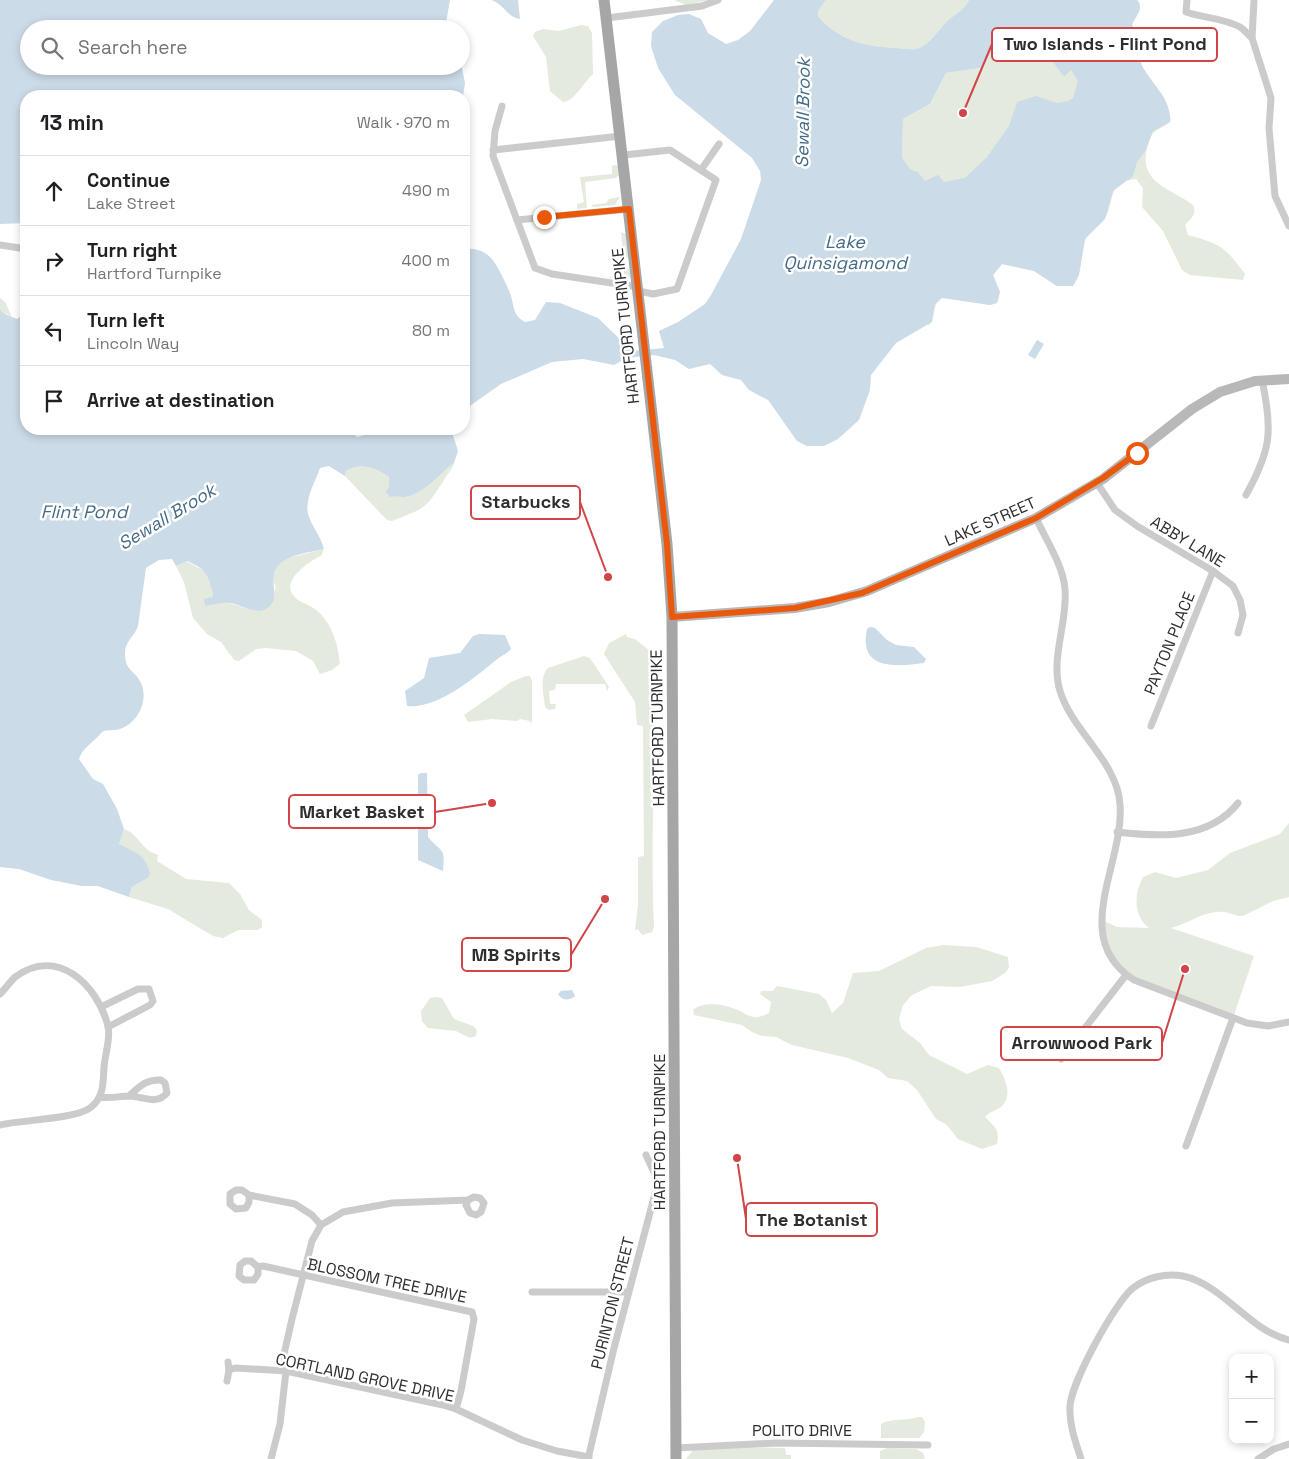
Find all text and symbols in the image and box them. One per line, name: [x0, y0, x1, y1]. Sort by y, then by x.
search box: [20, 20, 470, 75]
callout: Two Islands - Flint Pond: [992, 28, 1217, 61]
text: Two Islands - Flint Pond: [1003, 32, 1207, 55]
icon: search: [38, 34, 66, 62]
text: Search here: [78, 35, 188, 60]
water label: Sewall Brook: [790, 56, 815, 168]
text: 13 min: [40, 109, 104, 136]
text: Walk · 970 m: [357, 112, 450, 133]
text: Continue: [87, 168, 170, 193]
icon: ahead: [40, 177, 68, 205]
text: 490 m: [402, 180, 450, 201]
text: Lake Street: [87, 193, 176, 214]
route end: [533, 206, 556, 229]
water label: Lake Quinsigamond: [783, 230, 909, 274]
text: Turn right: [87, 238, 177, 263]
icon: right: [40, 247, 68, 275]
street label: HARTFORD TURNPIKE: [607, 247, 644, 405]
text: 400 m: [402, 250, 450, 271]
text: Hartford Turnpike: [87, 263, 222, 284]
text: Turn left: [87, 308, 165, 333]
icon: left: [40, 317, 68, 345]
text: 80 m: [412, 320, 450, 341]
text: Lincoln Way: [87, 333, 179, 354]
icon: arrive: [40, 387, 68, 415]
text: Arrive at destination: [87, 388, 275, 413]
route start: [1126, 442, 1149, 465]
water label: Sewall Brook: [114, 477, 222, 555]
callout: Starbucks: [471, 486, 580, 519]
text: Starbucks: [481, 490, 571, 513]
street label: LAKE STREET: [941, 492, 1039, 551]
water label: Flint Pond: [41, 500, 130, 523]
street label: ABBY LANE: [1147, 511, 1229, 572]
street label: PAYTON PLACE: [1139, 589, 1200, 698]
street label: HARTFORD TURNPIKE: [646, 650, 669, 806]
callout: Market Basket: [289, 795, 435, 828]
text: Market Basket: [299, 800, 425, 823]
callout: MB Spirits: [462, 938, 571, 971]
text: MB Spirits: [471, 943, 561, 966]
callout: Arrowwood Park: [1001, 1027, 1162, 1060]
text: Arrowwood Park: [1012, 1031, 1152, 1054]
street label: HARTFORD TURNPIKE: [649, 1054, 670, 1210]
callout: The Botanist: [746, 1203, 877, 1236]
text: The Botanist: [756, 1208, 868, 1231]
street label: PURINTON STREET: [586, 1235, 639, 1371]
street label: BLOSSOM TREE DRIVE: [305, 1253, 469, 1308]
street label: CORTLAND GROVE DRIVE: [274, 1348, 456, 1407]
map controls: [1229, 1354, 1274, 1444]
button: +: [1229, 1354, 1274, 1399]
button: −: [1229, 1399, 1274, 1444]
street label: POLITO DRIVE: [752, 1420, 852, 1441]

